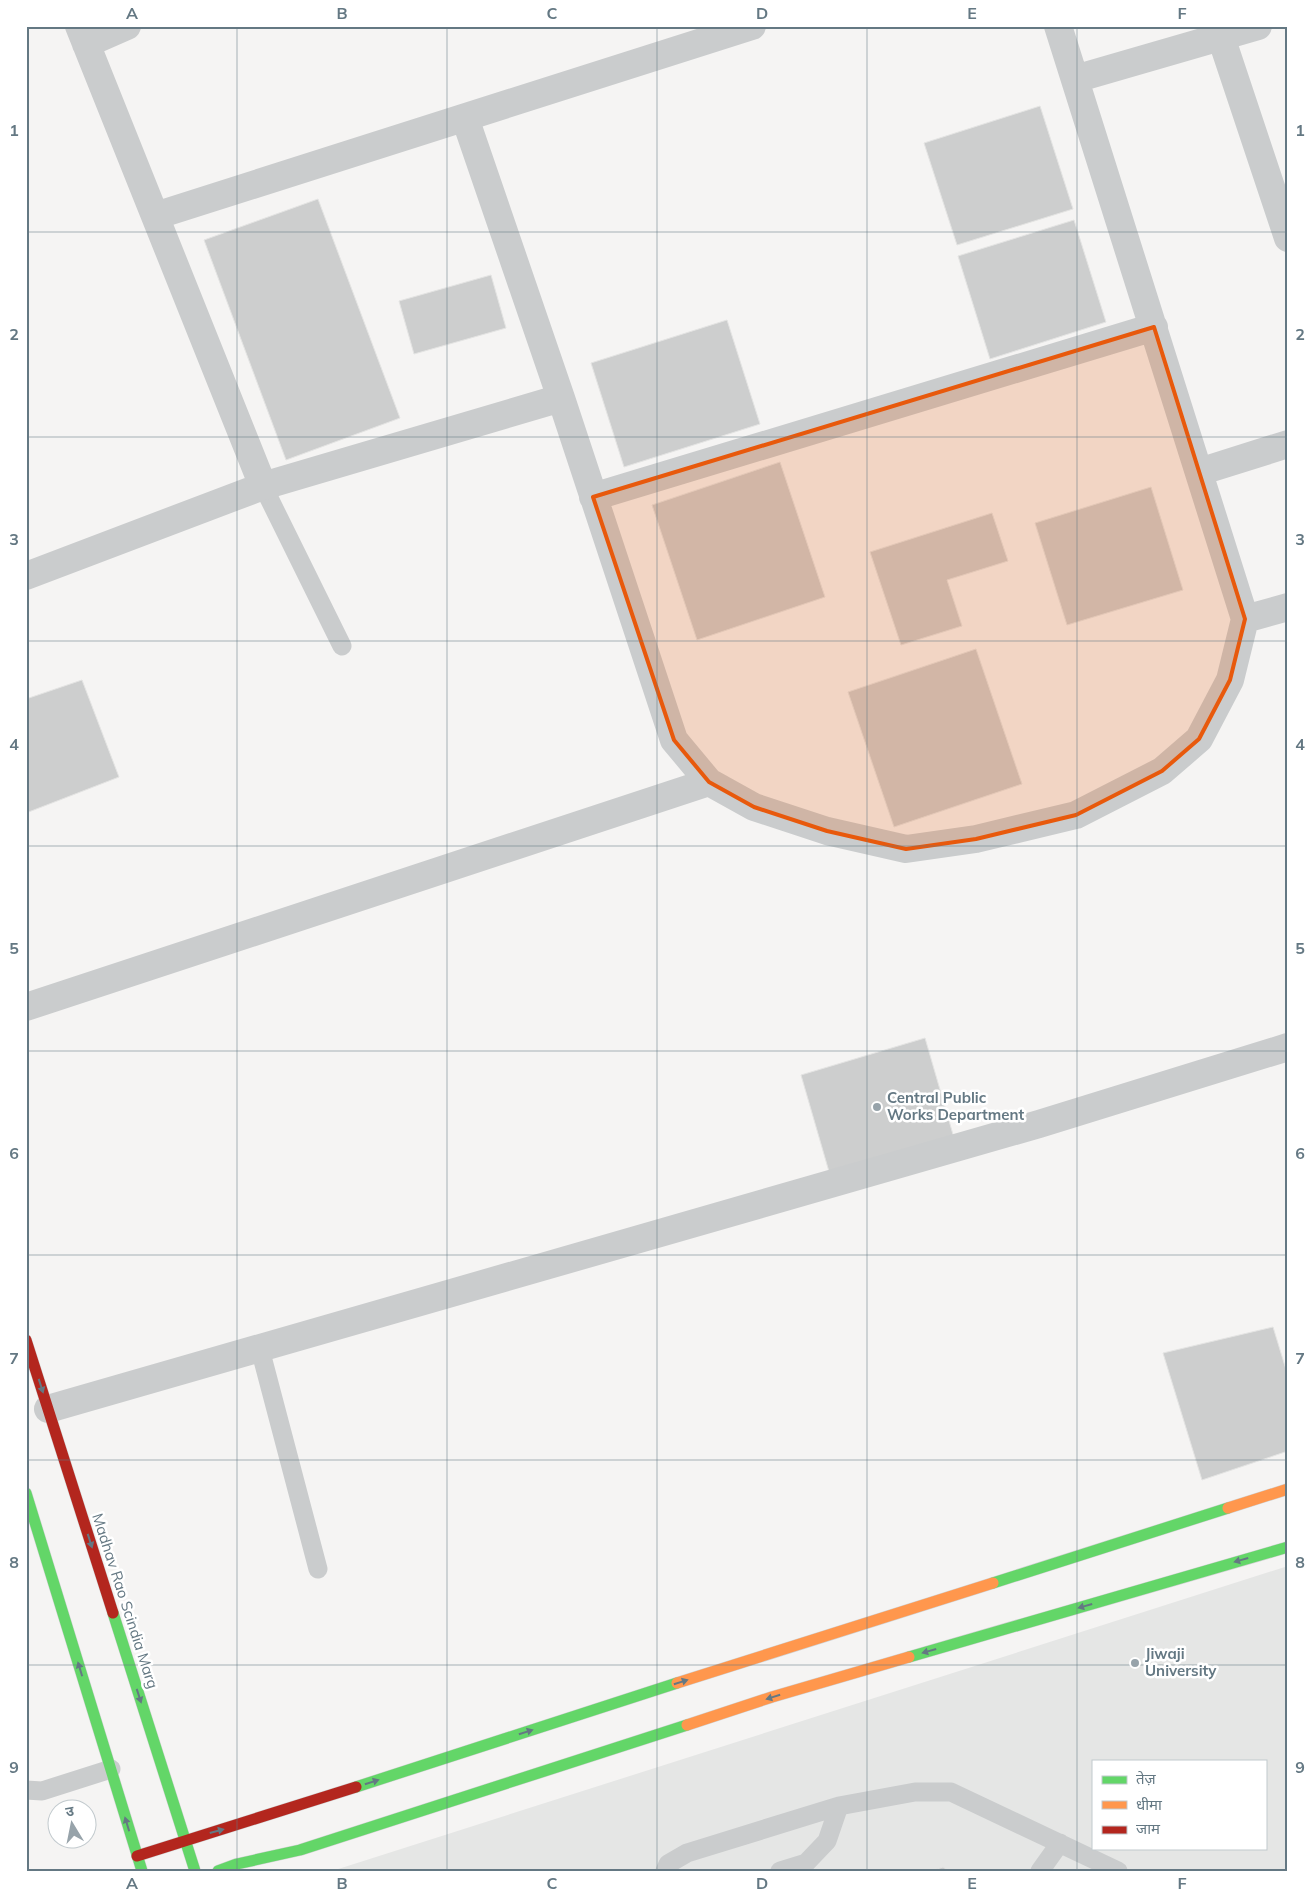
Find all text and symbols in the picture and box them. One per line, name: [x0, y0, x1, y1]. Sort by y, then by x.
text: A: [126, 3, 138, 23]
text: B: [336, 3, 348, 23]
text: C: [547, 3, 558, 23]
text: D: [756, 3, 768, 23]
text: E: [967, 3, 977, 23]
text: F: [1177, 3, 1187, 23]
text: 1: [9, 120, 19, 140]
text: 1: [1295, 120, 1305, 140]
text: 2: [9, 324, 19, 344]
text: 2: [1295, 324, 1305, 344]
text: 3: [9, 529, 19, 549]
text: 3: [1295, 529, 1305, 549]
text: 4: [9, 734, 19, 754]
text: 4: [1295, 734, 1305, 754]
text: 5: [9, 938, 19, 958]
text: 5: [1295, 938, 1305, 958]
place label: Central Public Works Department: [887, 1088, 1024, 1124]
marker: Central Public Works Department: [871, 1101, 883, 1113]
text: 6: [9, 1143, 19, 1163]
text: 6: [1295, 1143, 1305, 1163]
text: 7: [9, 1348, 19, 1368]
text: 7: [1295, 1348, 1305, 1368]
one-way arrow: [37, 1379, 45, 1394]
street label: Madhav Rao Scindia Marg: [88, 1511, 163, 1691]
one-way arrow: [86, 1534, 94, 1549]
text: 8: [9, 1552, 19, 1572]
text: 8: [1295, 1552, 1305, 1572]
one-way arrow: [1233, 1557, 1248, 1565]
one-way arrow: [1077, 1602, 1092, 1610]
place label: Jiwaji University: [1145, 1644, 1217, 1680]
one-way arrow: [921, 1648, 936, 1656]
marker: Jiwaji University: [1129, 1657, 1141, 1669]
one-way arrow: [76, 1661, 83, 1676]
one-way arrow: [674, 1678, 689, 1686]
one-way arrow: [135, 1689, 143, 1704]
one-way arrow: [765, 1694, 780, 1702]
one-way arrow: [519, 1728, 534, 1736]
text: 9: [9, 1757, 19, 1777]
text: 9: [1295, 1757, 1305, 1777]
legend: [1092, 1760, 1266, 1850]
text: तेज़: [1136, 1769, 1157, 1788]
one-way arrow: [365, 1778, 380, 1786]
text: धीमा: [1136, 1795, 1163, 1814]
north arrow: [48, 1800, 98, 1850]
text: उ: [64, 1801, 76, 1821]
one-way arrow: [123, 1817, 131, 1832]
text: जाम: [1136, 1819, 1161, 1838]
one-way arrow: [209, 1827, 224, 1835]
text: A: [126, 1873, 138, 1893]
text: B: [336, 1873, 348, 1893]
text: C: [547, 1873, 558, 1893]
text: D: [756, 1873, 768, 1893]
text: E: [967, 1873, 977, 1893]
text: F: [1177, 1873, 1187, 1893]

